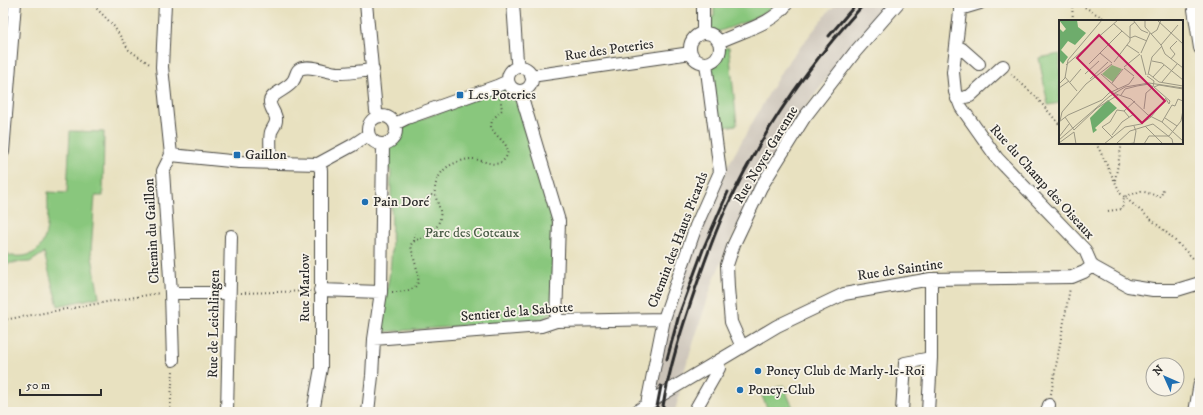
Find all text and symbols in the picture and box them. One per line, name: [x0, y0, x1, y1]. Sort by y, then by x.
inset map: [1059, 20, 1183, 144]
street label: Rue des Poteries: [563, 35, 655, 65]
place label: Les Poteries: [468, 86, 536, 104]
marker: Les Poteries: [455, 90, 465, 100]
street label: Rue Noyer Garenne: [730, 103, 802, 207]
street label: Rue du Champ des Oiseaux: [986, 121, 1099, 243]
place label: Gaillon: [245, 146, 288, 164]
marker: Gaillon: [232, 150, 242, 160]
street label: Chemin des Hauts Picards: [644, 169, 712, 311]
street label: Chemin du Gaillon: [140, 177, 164, 284]
place label: Pain Doré: [373, 193, 429, 211]
marker: Pain Doré: [360, 197, 370, 207]
park label: Parc des Coteaux: [425, 224, 519, 242]
street label: Rue Marlow: [296, 254, 314, 322]
street label: Rue de Saintine: [856, 255, 944, 285]
street label: Rue de Leichlingen: [204, 269, 224, 378]
street label: Sentier de la Sabotte: [460, 298, 574, 326]
north arrow: [1145, 357, 1185, 397]
place label: Poney Club de Marly-le-Roi: [766, 362, 925, 380]
text: N: [1150, 362, 1167, 379]
marker: Poney Club de Marly-le-Roi: [753, 366, 763, 376]
scale bar: [20, 371, 101, 397]
text: 50 m: [26, 378, 50, 393]
place label: Poney-Club: [748, 381, 815, 399]
marker: Poney-Club: [735, 385, 745, 395]

